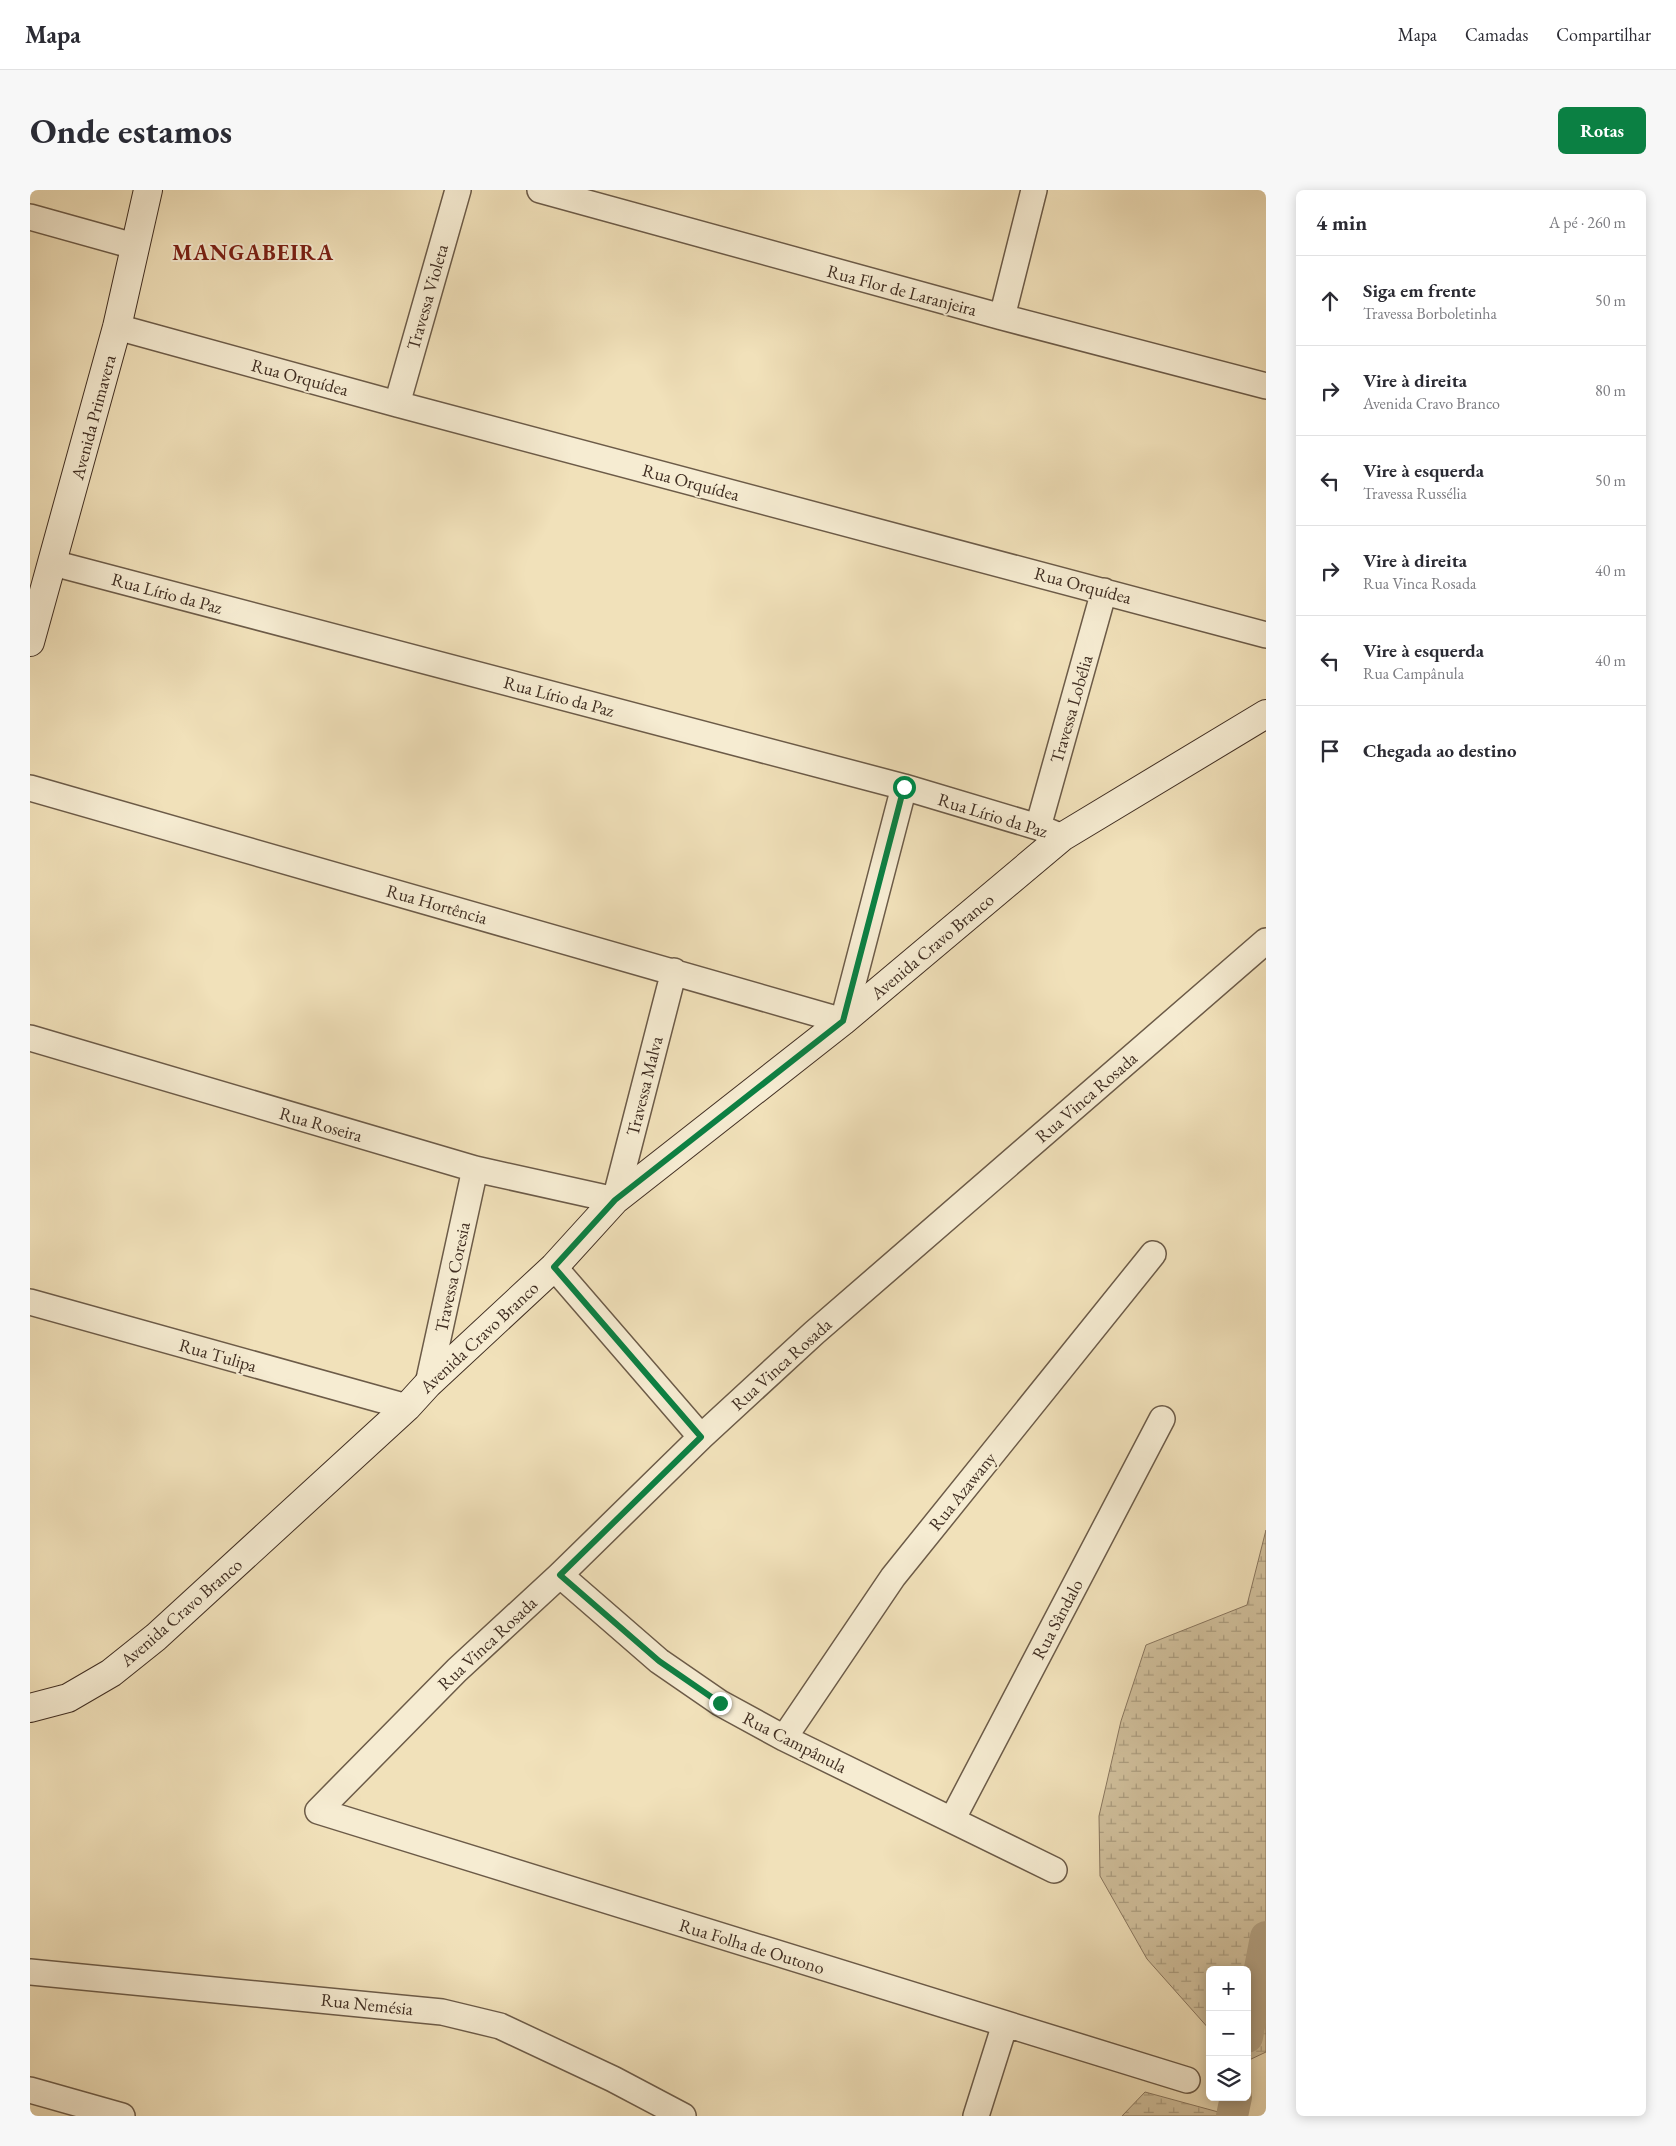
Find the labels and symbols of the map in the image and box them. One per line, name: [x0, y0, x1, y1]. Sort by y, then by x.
district label: MANGABEIRA: [172, 238, 334, 267]
street label: Travessa Violeta: [401, 241, 453, 353]
street label: Rua Flor de Laranjeira: [825, 259, 980, 321]
street label: Avenida Primavera: [65, 351, 121, 483]
street label: Rua Orquídea: [249, 353, 352, 401]
street label: Rua Orquídea: [640, 458, 743, 506]
street label: Rua Orquídea: [1032, 561, 1135, 609]
street label: Rua Lírio da Paz: [109, 567, 225, 619]
street label: Travessa Lobélia: [1045, 651, 1098, 766]
street label: Rua Lírio da Paz: [501, 670, 617, 722]
route start: [893, 776, 916, 799]
street label: Rua Lírio da Paz: [935, 787, 1051, 843]
street label: Rua Hortência: [384, 879, 491, 930]
street label: Avenida Cravo Branco: [865, 888, 999, 1005]
street label: Travessa Malva: [620, 1033, 668, 1138]
street label: Rua Vinca Rosada: [1030, 1046, 1142, 1148]
street label: Rua Roseira: [277, 1101, 366, 1147]
street label: Travessa Coresia: [429, 1219, 475, 1334]
street label: Avenida Cravo Branco: [414, 1276, 543, 1399]
street label: Rua Vinca Rosada: [726, 1312, 837, 1415]
street label: Rua Tulipa: [177, 1333, 260, 1377]
street label: Rua Azawany: [923, 1447, 1001, 1535]
street label: Avenida Cravo Branco: [115, 1553, 247, 1672]
street label: Rua Sândalo: [1026, 1575, 1088, 1663]
street label: Rua Vinca Rosada: [432, 1591, 542, 1695]
route end: [709, 1692, 732, 1715]
street label: Rua Campânula: [739, 1706, 852, 1778]
street label: Rua Folha de Outono: [677, 1913, 828, 1979]
street label: Rua Nemésia: [320, 1988, 415, 2020]

